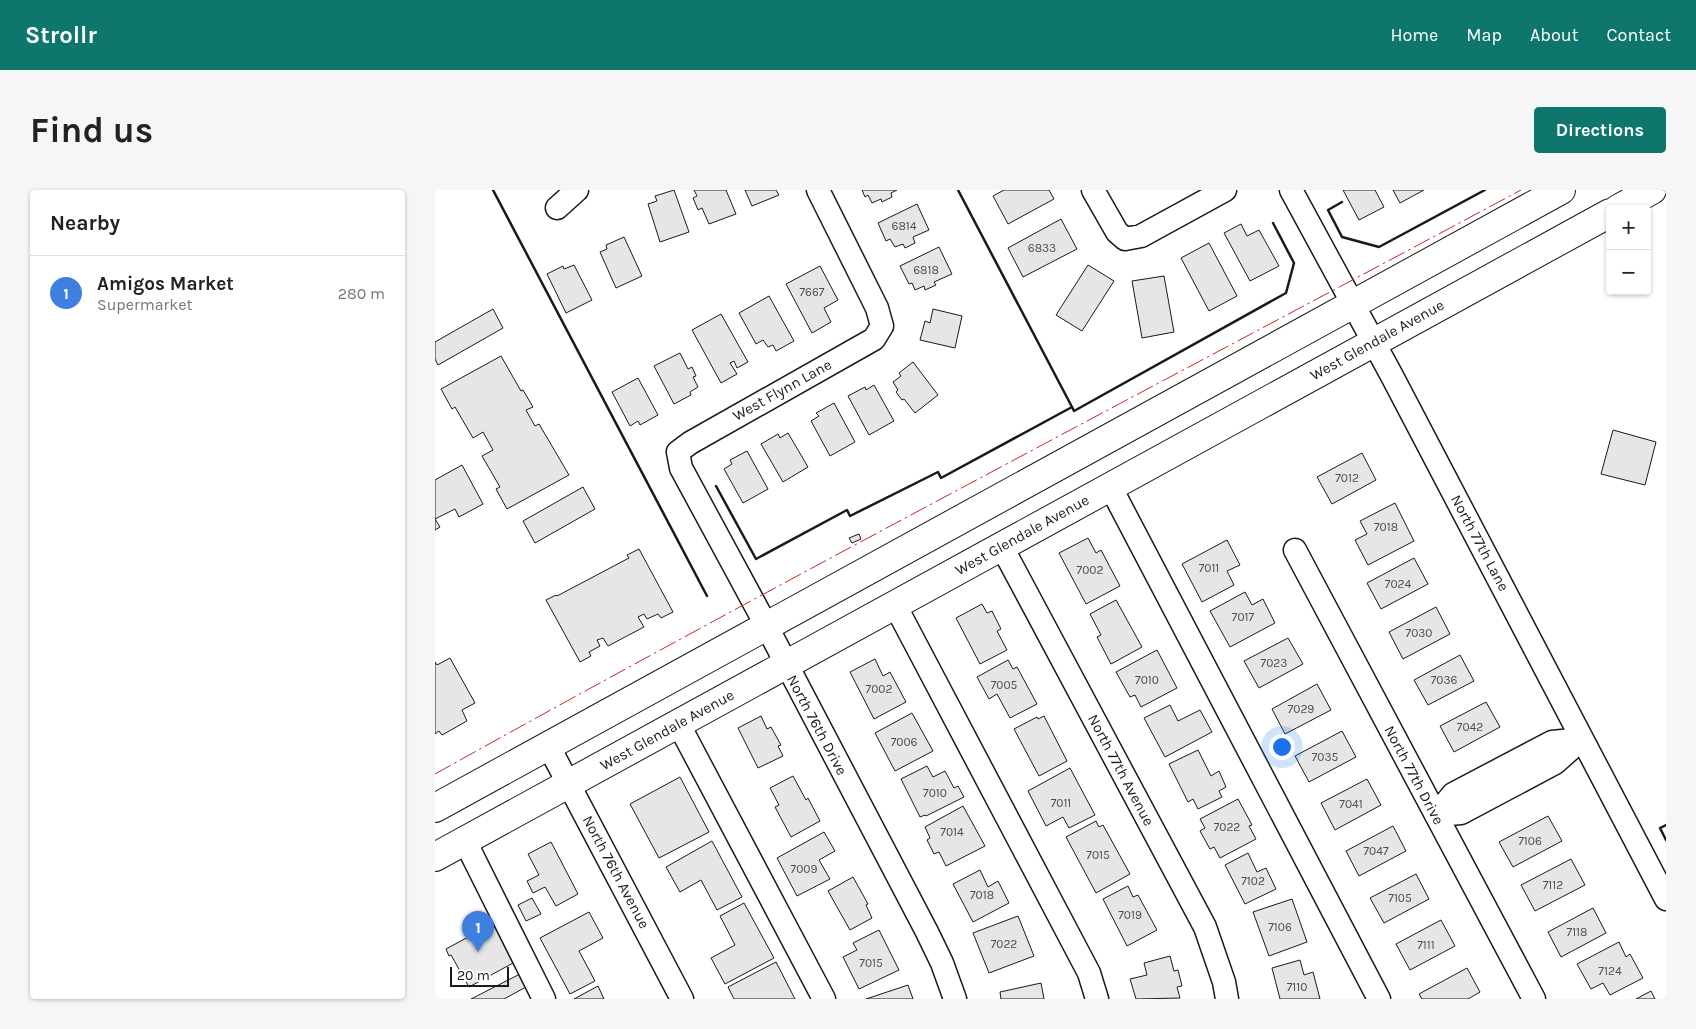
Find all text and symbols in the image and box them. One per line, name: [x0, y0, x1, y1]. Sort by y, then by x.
text: Strollr: [25, 21, 97, 49]
text: Home: [1390, 24, 1438, 46]
text: Map: [1466, 24, 1502, 46]
text: About: [1530, 24, 1579, 46]
text: Contact: [1607, 24, 1671, 46]
button: Directions: [1534, 107, 1666, 153]
text: Find us: [30, 110, 153, 151]
map controls: [1606, 205, 1651, 295]
button: +: [1606, 205, 1651, 250]
text: Nearby: [50, 211, 120, 235]
house number: 6814: [892, 219, 917, 233]
house number: 6833: [1028, 241, 1056, 255]
button: −: [1606, 250, 1651, 295]
house number: 6818: [913, 263, 939, 277]
text: Amigos Market: [97, 273, 234, 295]
text: 1: [63, 284, 69, 303]
text: 280 m: [338, 284, 385, 303]
house number: 7667: [799, 285, 825, 299]
text: Supermarket: [97, 295, 193, 314]
street label: West Glendale Avenue: [1307, 296, 1447, 384]
street label: West Flynn Lane: [729, 355, 835, 425]
house number: 7012: [1335, 471, 1359, 485]
street label: West Glendale Avenue: [952, 491, 1092, 579]
street label: North 77th Lane: [1447, 492, 1513, 594]
house number: 7018: [1374, 520, 1398, 534]
house number: 7011: [1199, 561, 1219, 575]
house number: 7002: [1077, 563, 1103, 577]
house number: 7024: [1385, 577, 1411, 591]
house number: 7017: [1232, 610, 1255, 624]
house number: 7030: [1406, 626, 1432, 640]
house number: 7023: [1261, 656, 1287, 670]
street label: North 76th Drive: [783, 672, 851, 778]
house number: 7010: [1135, 673, 1159, 687]
house number: 7036: [1431, 673, 1457, 687]
house number: 7005: [991, 678, 1018, 692]
house number: 7002: [866, 682, 892, 696]
street label: West Glendale Avenue: [597, 686, 737, 774]
house number: 7029: [1288, 702, 1314, 716]
street label: North 77th Avenue: [1084, 711, 1158, 829]
house number: 7042: [1457, 720, 1483, 734]
street label: North 77th Drive: [1380, 722, 1448, 828]
your location: [1269, 734, 1295, 760]
house number: 7006: [891, 735, 918, 749]
house number: 7035: [1312, 750, 1339, 764]
house number: 7010: [923, 786, 947, 800]
house number: 7011: [1051, 796, 1071, 810]
house number: 7041: [1339, 797, 1363, 811]
street label: North 76th Avenue: [579, 812, 653, 932]
house number: 7022: [1214, 820, 1240, 834]
house number: 7014: [940, 825, 964, 839]
house number: 7106: [1518, 834, 1542, 848]
house number: 7047: [1363, 844, 1389, 858]
house number: 7015: [1086, 848, 1110, 862]
house number: 7009: [791, 862, 817, 876]
house number: 7102: [1241, 874, 1265, 888]
house number: 7112: [1543, 878, 1563, 892]
house number: 7018: [970, 888, 994, 902]
house number: 7105: [1388, 891, 1412, 905]
house number: 7019: [1118, 908, 1142, 922]
pin: 1: [462, 911, 494, 952]
house number: 7106: [1268, 920, 1292, 934]
house number: 7118: [1567, 925, 1587, 939]
house number: 7022: [991, 937, 1017, 951]
house number: 7111: [1417, 938, 1435, 952]
house number: 7015: [859, 956, 883, 970]
scale bar: [450, 964, 509, 987]
house number: 7124: [1598, 964, 1622, 978]
text: 20 m: [457, 967, 490, 984]
house number: 7110: [1287, 980, 1307, 994]

